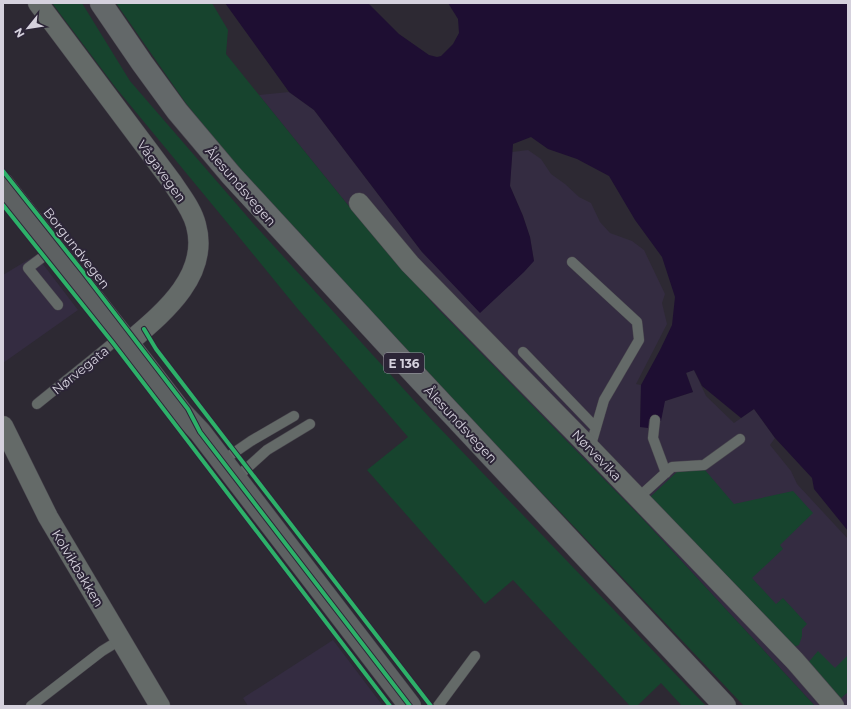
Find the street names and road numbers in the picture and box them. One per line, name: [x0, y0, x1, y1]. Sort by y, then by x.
street label: Vågavegen: [134, 137, 190, 205]
street label: Ålesundsvegen: [202, 143, 280, 229]
street label: Borgundvegen: [40, 204, 114, 292]
street label: Nørvegata: [48, 342, 112, 398]
road number: E 136: [384, 353, 424, 373]
street label: Ålesundsvegen: [421, 382, 501, 466]
street label: Nørvevika: [569, 426, 625, 484]
street label: Kolvikbakken: [49, 526, 107, 610]

